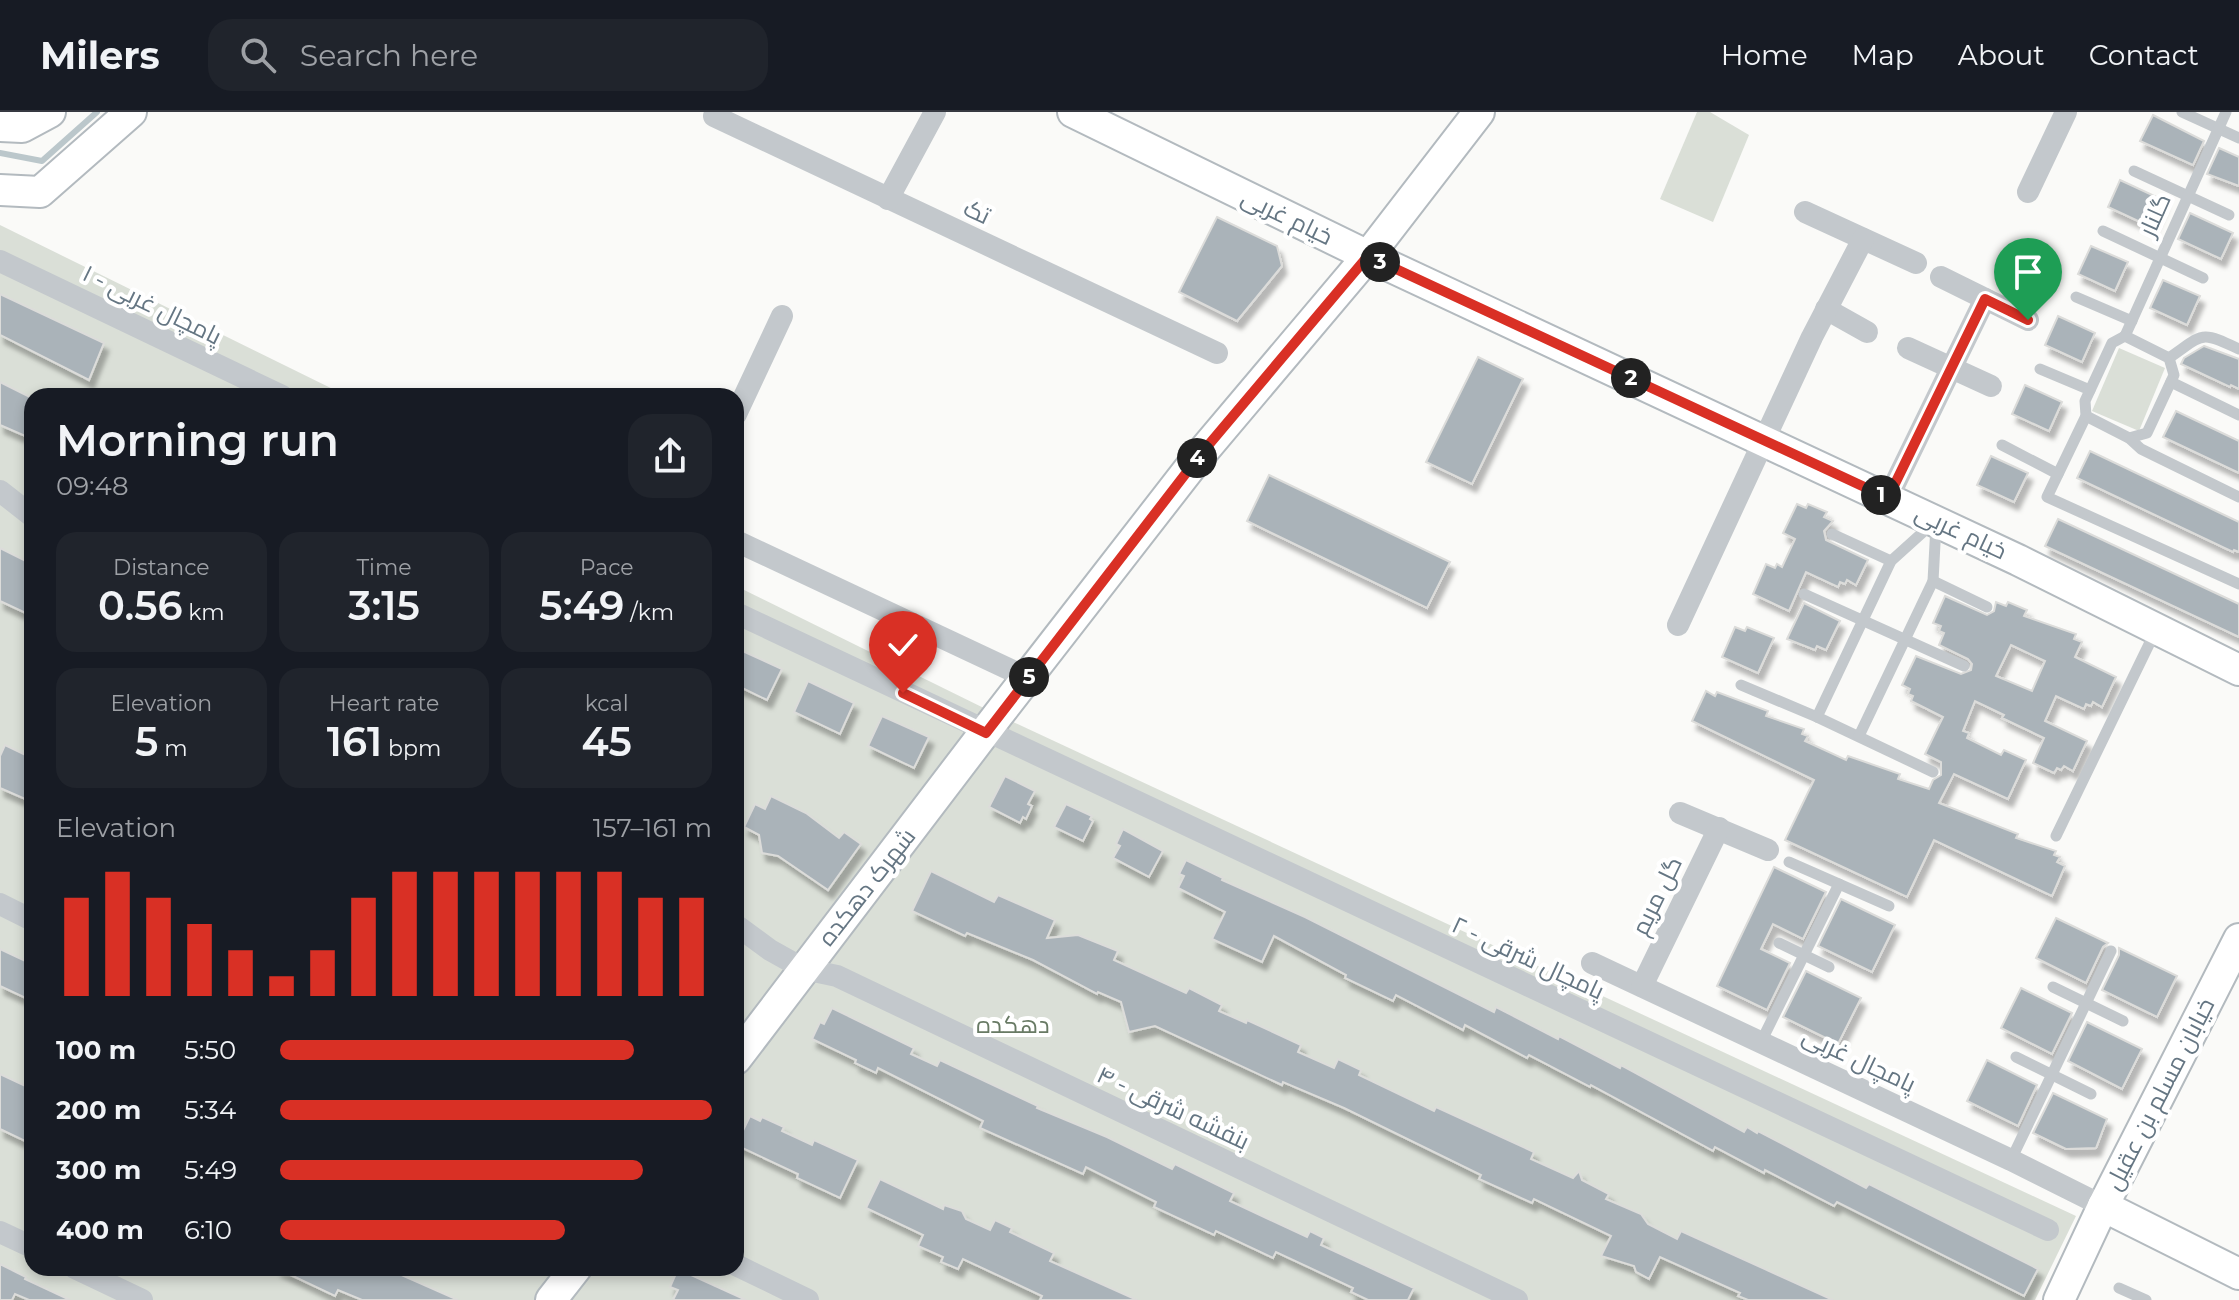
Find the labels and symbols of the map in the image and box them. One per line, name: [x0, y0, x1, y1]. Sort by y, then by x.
street label: خیام غربی: [1236, 182, 1338, 253]
street label: گلنار: [2132, 189, 2177, 243]
street label: تک: [959, 193, 996, 230]
pin: [1994, 238, 2062, 320]
pin: 3: [1360, 242, 1400, 282]
street label: پامچال غربی - ۱: [77, 258, 227, 353]
pin: 2: [1611, 358, 1651, 398]
pin: 4: [1177, 438, 1217, 478]
pin: 1: [1861, 475, 1901, 515]
street label: خیام غربی: [1910, 498, 2012, 567]
pin: [869, 611, 937, 693]
pin: 5: [1009, 657, 1049, 697]
street label: شهرک دهکده: [812, 822, 922, 951]
street label: گل مریم: [1625, 852, 1690, 941]
street label: پامچال شرقی - ۲: [1447, 910, 1610, 1008]
street label: خیابان مسلم بن عقیل: [2099, 993, 2222, 1196]
park label: دهکده: [976, 1010, 1050, 1039]
street label: پامچال غربی: [1797, 1021, 1921, 1100]
street label: بنفشه شرقی - ۴: [1092, 1060, 1254, 1156]

